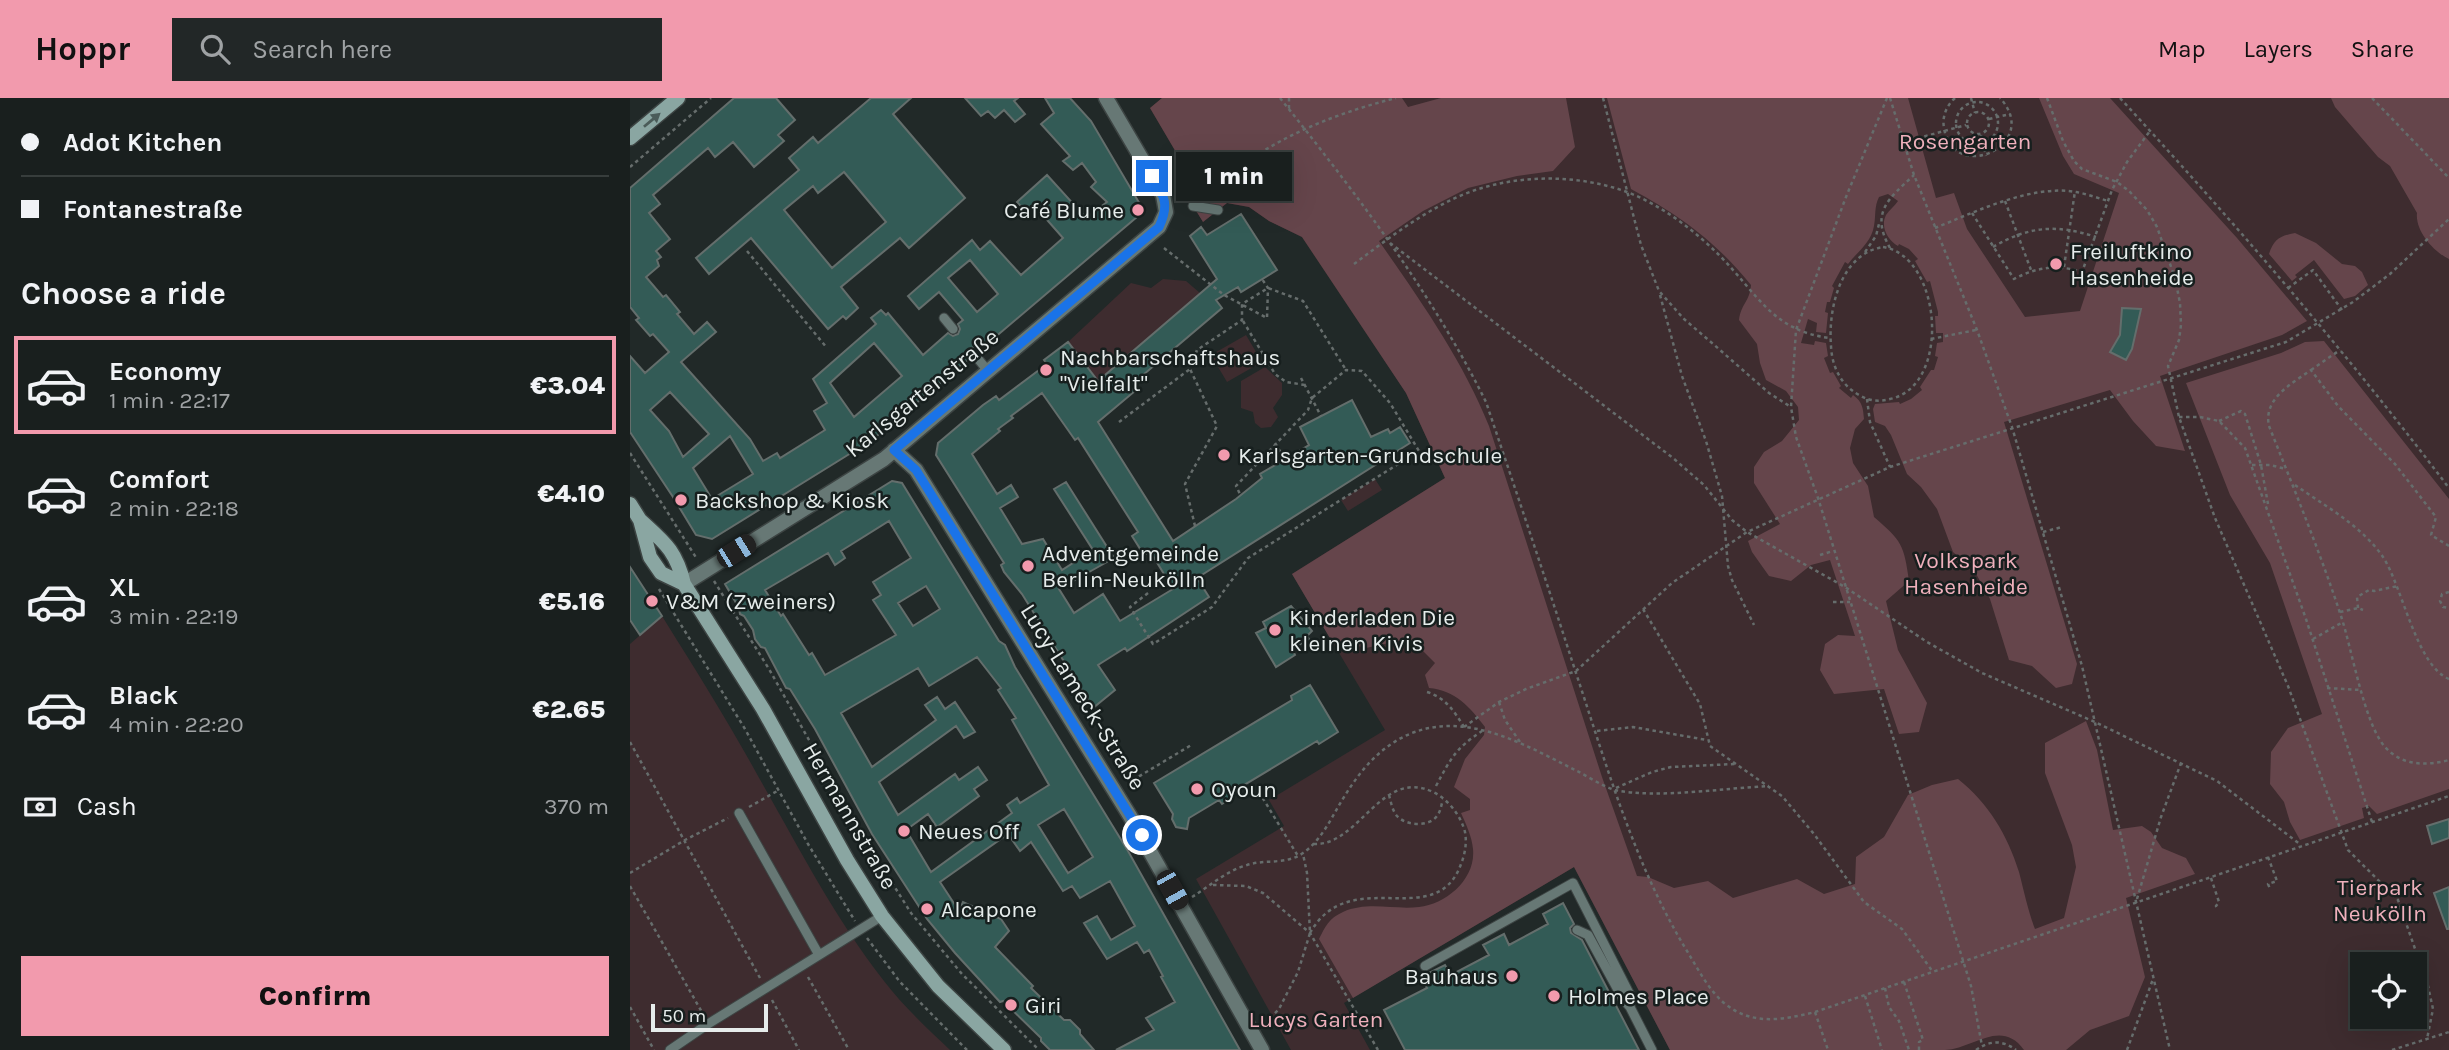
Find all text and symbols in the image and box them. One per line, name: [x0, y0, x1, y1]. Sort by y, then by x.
search box: [172, 18, 662, 81]
text: Hoppr: [35, 30, 130, 68]
icon: search: [196, 30, 234, 68]
text: Search here: [252, 34, 392, 65]
text: Map: [2158, 35, 2206, 63]
text: Layers: [2244, 35, 2313, 63]
text: Share: [2351, 35, 2414, 63]
one-way arrow: [643, 112, 661, 128]
text: Adot Kitchen: [63, 127, 223, 158]
park label: Rosengarten: [1899, 128, 2031, 155]
callout: 1 min: [1176, 152, 1292, 200]
route end: [1136, 160, 1168, 192]
text: 1 min: [1204, 163, 1264, 190]
text: Fontanestraße: [63, 194, 243, 225]
place label: Café Blume: [1004, 197, 1124, 224]
marker: Café Blume: [1130, 202, 1146, 218]
place label: Freiluftkino Hasenheide: [2070, 238, 2194, 291]
marker: Freiluftkino Hasenheide: [2048, 256, 2064, 272]
text: Choose a ride: [21, 275, 226, 312]
street label: Karlsgartenstraße: [840, 323, 1004, 463]
place label: Nachbarschaftshaus "Vielfalt": [1060, 344, 1280, 397]
icon: car: [25, 354, 88, 417]
text: Economy: [109, 356, 221, 387]
marker: Nachbarschaftshaus "Vielfalt": [1038, 362, 1054, 378]
text: €3.04: [530, 370, 605, 401]
text: 1 min · 22:17: [109, 387, 230, 414]
place label: Karlsgarten-Grundschule: [1238, 442, 1502, 469]
marker: Karlsgarten-Grundschule: [1216, 447, 1232, 463]
icon: car: [25, 462, 88, 525]
text: Comfort: [109, 464, 210, 495]
text: €4.10: [537, 478, 605, 509]
place label: Backshop & Kiosk: [695, 487, 889, 514]
marker: Backshop & Kiosk: [673, 492, 689, 508]
text: 2 min · 22:18: [109, 495, 239, 522]
car: [713, 531, 760, 571]
place label: Adventgemeinde Berlin-Neukölln: [1042, 540, 1219, 593]
park label: Volkspark Hasenheide: [1904, 547, 2028, 600]
marker: Adventgemeinde Berlin-Neukölln: [1020, 558, 1036, 574]
icon: car: [25, 570, 88, 633]
text: XL: [109, 572, 140, 603]
text: €5.16: [539, 586, 605, 617]
place label: V&M (Zweiners): [666, 588, 836, 615]
marker: V&M (Zweiners): [644, 593, 660, 609]
street label: Lucy-Lameck-Straße: [1015, 599, 1151, 795]
text: 3 min · 22:19: [109, 603, 238, 630]
place label: Kinderladen Die kleinen Kivis: [1289, 604, 1455, 657]
marker: Kinderladen Die kleinen Kivis: [1267, 622, 1283, 638]
icon: car: [25, 678, 88, 741]
text: Black: [109, 680, 178, 711]
text: €2.65: [533, 694, 605, 725]
text: 4 min · 22:20: [109, 711, 244, 738]
street label: Hermannstraße: [797, 738, 903, 894]
place label: Oyoun: [1211, 776, 1277, 803]
marker: Oyoun: [1189, 781, 1205, 797]
icon: cash: [21, 788, 59, 826]
text: Cash: [77, 791, 137, 822]
text: 370 m: [544, 793, 609, 820]
place label: Neues Off: [918, 818, 1020, 845]
route start: [1126, 819, 1158, 851]
marker: Neues Off: [896, 823, 912, 839]
car: [1153, 867, 1192, 913]
park label: Tierpark Neukölln: [2333, 874, 2427, 927]
place label: Alcapone: [941, 896, 1037, 923]
marker: Alcapone: [919, 901, 935, 917]
map controls: [2350, 952, 2427, 1029]
button: locate: [2350, 952, 2427, 1029]
button: Confirm: [21, 956, 609, 1036]
place label: Bauhaus: [1405, 963, 1498, 990]
marker: Bauhaus: [1504, 968, 1520, 984]
place label: Holmes Place: [1568, 983, 1709, 1010]
marker: Holmes Place: [1546, 988, 1562, 1004]
place label: Giri: [1025, 992, 1062, 1019]
marker: Giri: [1003, 997, 1019, 1013]
scale bar: [651, 1001, 768, 1033]
text: 50 m: [662, 1005, 706, 1027]
park label: Lucys Garten: [1249, 1006, 1383, 1033]

